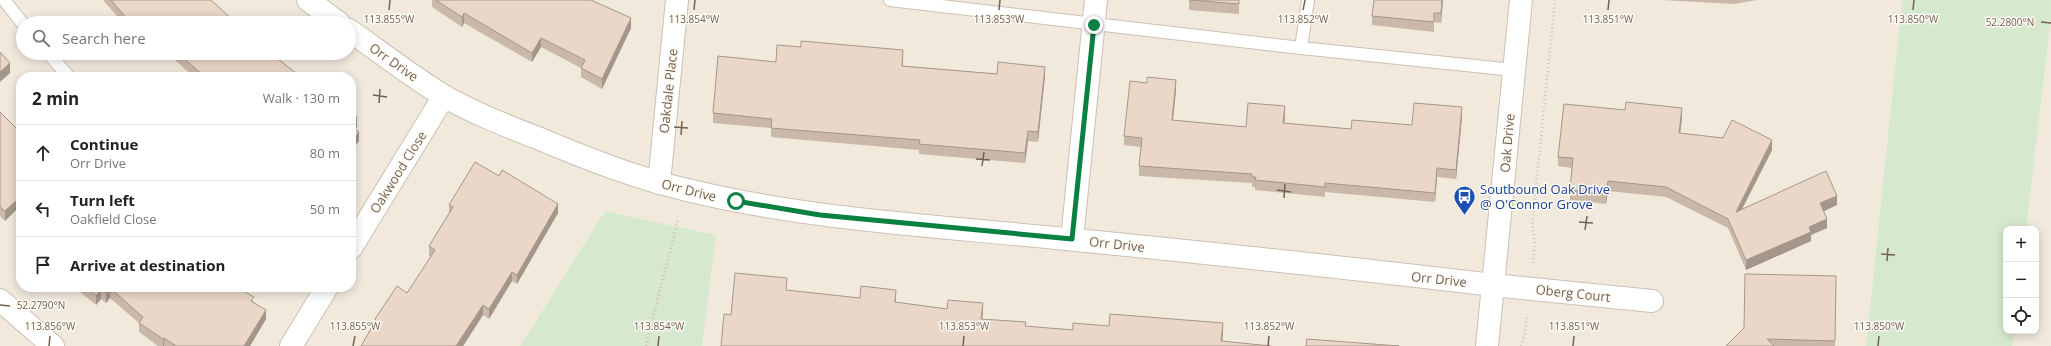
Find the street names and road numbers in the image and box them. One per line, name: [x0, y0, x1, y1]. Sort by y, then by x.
street label: Orr Drive: [366, 39, 422, 85]
street label: Oakdale Place: [655, 48, 681, 134]
street label: Oak Drive: [1495, 113, 1519, 173]
street label: Oakwood Close: [365, 127, 431, 217]
street label: Orr Drive: [660, 175, 718, 205]
street label: Orr Drive: [1088, 232, 1146, 256]
street label: Orr Drive: [1410, 267, 1468, 291]
street label: Oberg Court: [1535, 280, 1612, 306]

